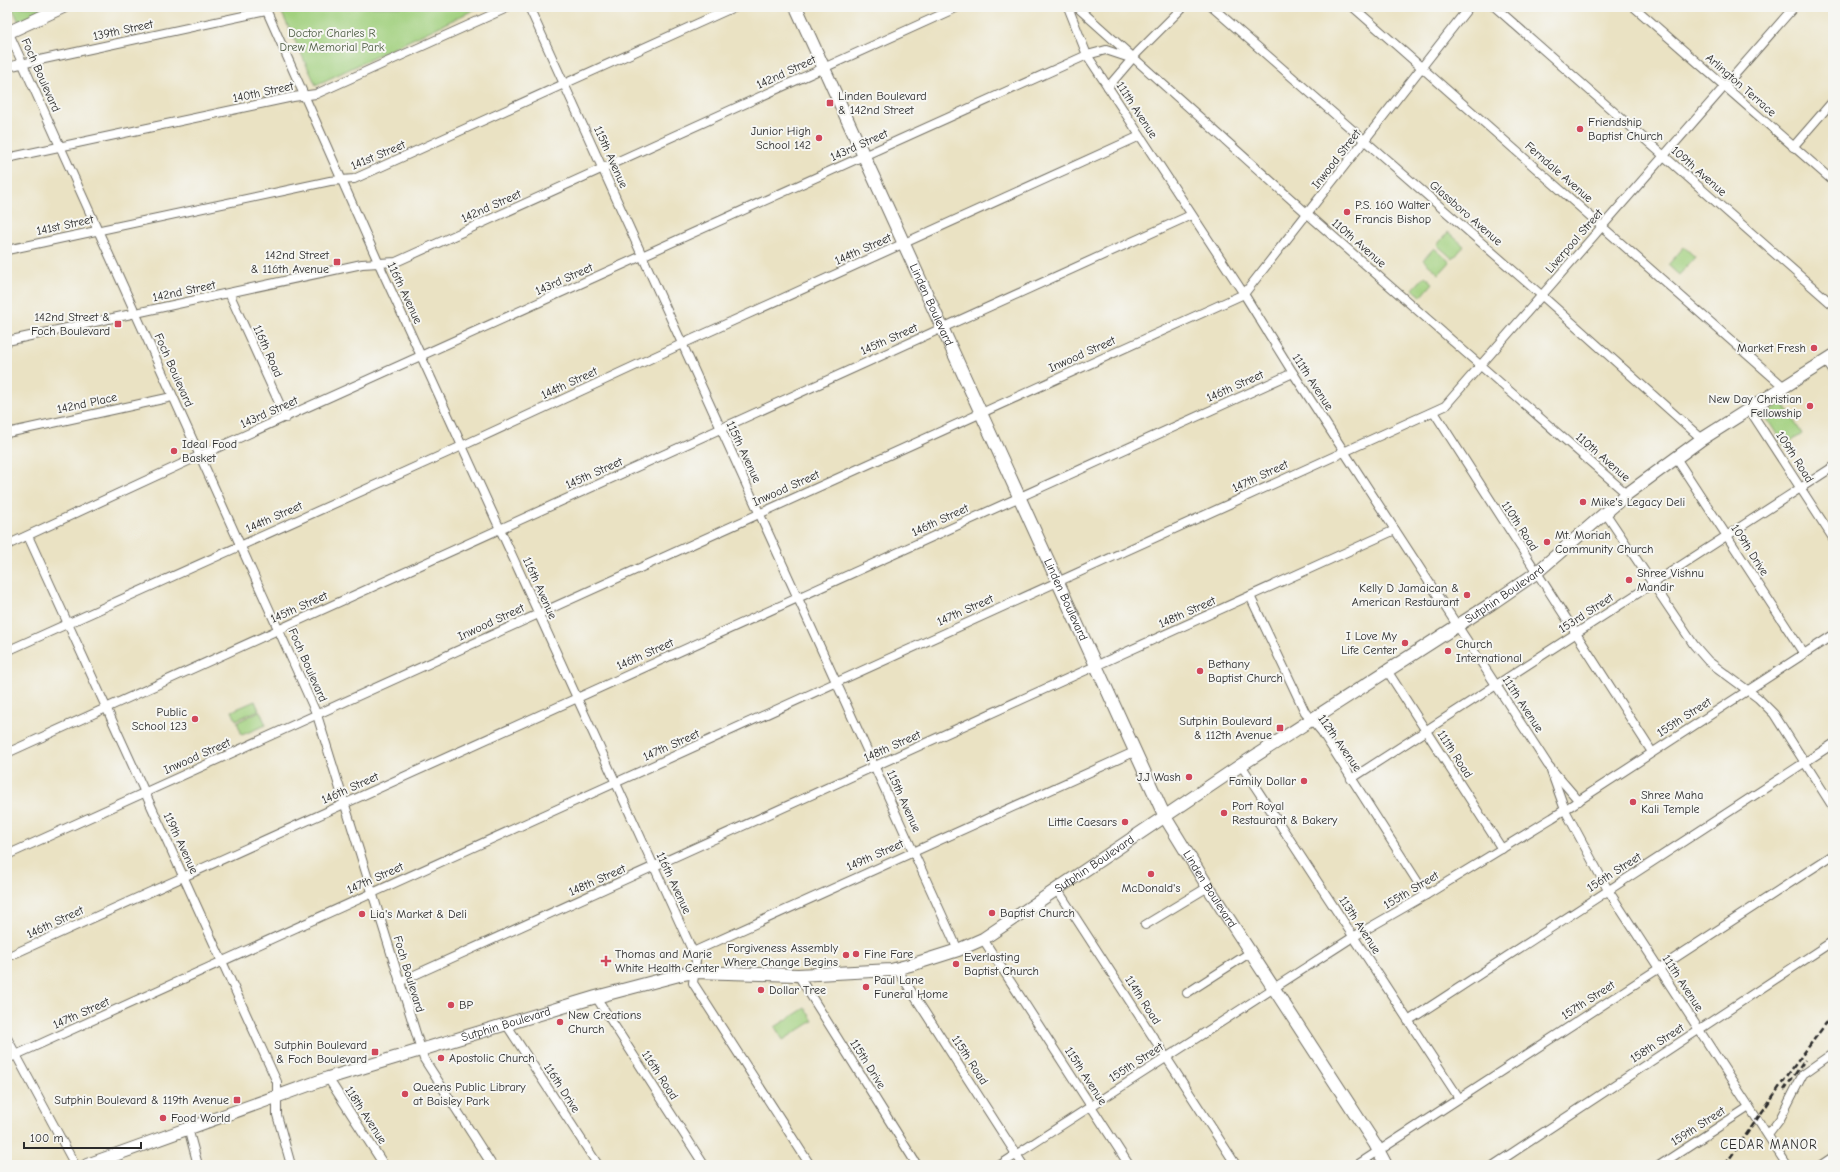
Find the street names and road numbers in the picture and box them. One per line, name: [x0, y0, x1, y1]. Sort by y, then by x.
street label: 139th Street: [92, 17, 155, 43]
street label: Foch Boulevard: [19, 36, 63, 114]
street label: Arlington Terrace: [1703, 51, 1779, 119]
street label: 142nd Street: [754, 52, 818, 92]
street label: 140th Street: [231, 79, 295, 105]
street label: 111th Avenue: [1114, 79, 1160, 141]
street label: 115th Avenue: [591, 124, 631, 190]
street label: 143rd Street: [828, 126, 890, 164]
street label: Inwood Street: [1308, 126, 1364, 191]
street label: 141st Street: [349, 137, 408, 173]
street label: Ferndale Avenue: [1522, 139, 1596, 205]
street label: 109th Avenue: [1668, 143, 1730, 199]
street label: Glassboro Avenue: [1427, 178, 1505, 248]
street label: 142nd Street: [459, 186, 524, 225]
street label: Liverpool Street: [1542, 206, 1606, 276]
street label: 141st Street: [35, 212, 95, 238]
street label: 110th Avenue: [1329, 216, 1389, 270]
street label: 144th Street: [833, 230, 894, 268]
street label: 116th Avenue: [385, 260, 425, 326]
street label: 143rd Street: [533, 260, 595, 298]
street label: Linden Boulevard: [907, 261, 956, 348]
street label: 142nd Street: [151, 277, 217, 304]
street label: 145th Street: [858, 320, 920, 358]
street label: 116th Road: [250, 323, 286, 379]
street label: Foch Boulevard: [152, 331, 196, 409]
street label: Inwood Street: [1047, 333, 1118, 375]
street label: 111th Avenue: [1290, 351, 1336, 413]
street label: 144th Street: [539, 364, 600, 402]
street label: 146th Street: [1204, 367, 1266, 405]
street label: 142nd Place: [56, 390, 118, 416]
street label: 143rd Street: [238, 393, 300, 431]
street label: 115th Avenue: [724, 419, 764, 485]
street label: 109th Road: [1773, 429, 1817, 485]
street label: 110th Avenue: [1573, 430, 1633, 484]
street label: 145th Street: [563, 454, 625, 492]
street label: 147th Street: [1230, 457, 1291, 495]
street label: Inwood Street: [751, 467, 822, 509]
street label: 144th Street: [244, 498, 305, 536]
street label: 110th Road: [1499, 498, 1541, 554]
street label: 146th Street: [909, 501, 971, 539]
street label: 109th Drive: [1728, 522, 1772, 578]
street label: 116th Avenue: [520, 555, 560, 621]
street label: Linden Boulevard: [1041, 556, 1091, 643]
street label: Sutphin Boulevard: [1462, 562, 1547, 626]
street label: 145th Street: [268, 588, 330, 626]
street label: 153rd Street: [1556, 590, 1616, 636]
street label: 147th Street: [935, 591, 996, 629]
street label: 148th Street: [1156, 593, 1218, 631]
street label: Inwood Street: [456, 600, 527, 643]
street label: Foch Boulevard: [286, 626, 330, 704]
street label: 146th Street: [614, 635, 676, 673]
street label: 111th Avenue: [1500, 673, 1546, 735]
street label: 155th Street: [1654, 694, 1714, 740]
street label: 112th Avenue: [1315, 712, 1365, 774]
street label: 147th Street: [641, 726, 702, 764]
street label: 148th Street: [861, 727, 923, 765]
street label: 111th Road: [1434, 728, 1476, 780]
street label: Inwood Street: [162, 735, 233, 777]
street label: 115th Avenue: [884, 768, 924, 834]
street label: 146th Street: [319, 769, 381, 807]
street label: 119th Avenue: [161, 810, 201, 876]
street label: Sutphin Boulevard: [1052, 832, 1137, 896]
street label: 149th Street: [844, 836, 906, 874]
street label: Linden Boulevard: [1180, 848, 1240, 930]
street label: 156th Street: [1584, 849, 1644, 895]
street label: 116th Avenue: [654, 850, 694, 916]
street label: 147th Street: [345, 859, 406, 897]
street label: 148th Street: [566, 861, 628, 899]
street label: 155th Street: [1381, 868, 1442, 912]
street label: 113th Avenue: [1336, 894, 1384, 956]
street label: 146th Street: [24, 903, 86, 941]
street label: Foch Boulevard: [391, 934, 427, 1014]
street label: 111th Avenue: [1660, 952, 1706, 1014]
street label: 114th Road: [1122, 973, 1164, 1027]
street label: 157th Street: [1559, 977, 1618, 1022]
street label: 147th Street: [51, 994, 112, 1032]
street label: Sutphin Boulevard: [459, 1004, 552, 1044]
street label: 158th Street: [1627, 1020, 1687, 1066]
street label: 115th Road: [949, 1033, 991, 1087]
street label: 115th Drive: [847, 1037, 889, 1091]
street label: 155th Street: [1106, 1039, 1166, 1085]
street label: 115th Avenue: [1062, 1044, 1110, 1108]
street label: 116th Road: [639, 1048, 681, 1102]
street label: 116th Drive: [541, 1061, 583, 1115]
street label: 118th Avenue: [342, 1083, 390, 1147]
street label: 159th Street: [1668, 1103, 1728, 1149]

